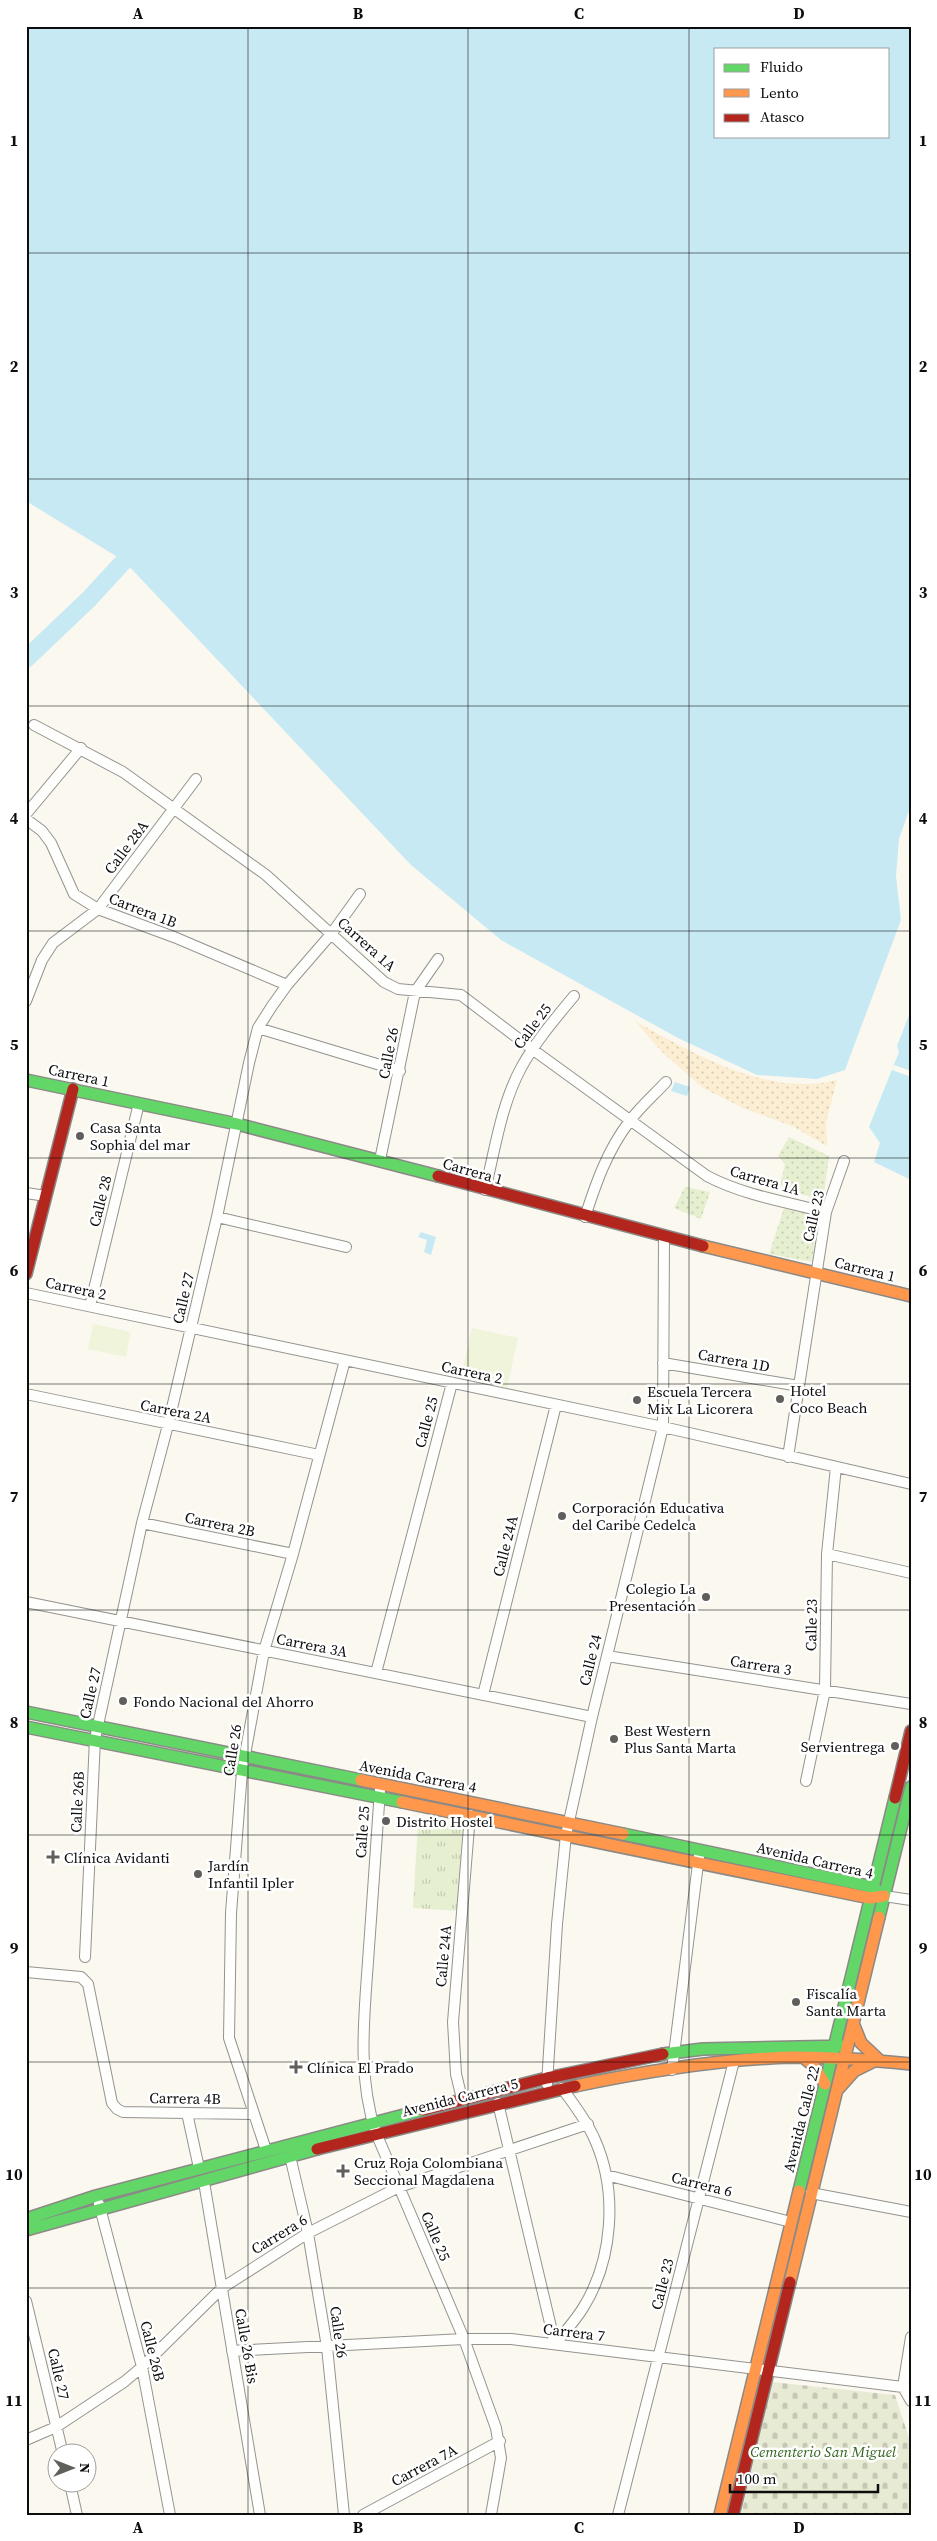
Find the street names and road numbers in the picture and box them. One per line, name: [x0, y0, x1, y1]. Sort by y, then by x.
street label: Calle 28A: [99, 816, 153, 878]
street label: Carrera 1B: [106, 887, 180, 933]
street label: Carrera 1A: [333, 912, 401, 976]
street label: Calle 25: [508, 999, 556, 1053]
street label: Calle 26: [373, 1025, 403, 1081]
street label: Carrera 1: [46, 1058, 112, 1092]
street label: Carrera 1: [440, 1152, 506, 1190]
street label: Carrera 1A: [728, 1160, 803, 1200]
street label: Calle 28: [83, 1173, 117, 1229]
street label: Calle 23: [797, 1188, 829, 1244]
street label: Carrera 1: [832, 1251, 898, 1287]
street label: Calle 27: [167, 1270, 199, 1326]
street label: Carrera 2: [43, 1271, 109, 1305]
street label: Carrera 1D: [696, 1343, 772, 1377]
street label: Carrera 2: [439, 1355, 505, 1389]
street label: Carrera 2A: [139, 1394, 213, 1428]
street label: Calle 25: [409, 1394, 443, 1450]
street label: Carrera 2B: [183, 1506, 257, 1542]
street label: Calle 24A: [487, 1513, 523, 1579]
street label: Calle 23: [800, 1599, 822, 1651]
street label: Carrera 3A: [275, 1628, 349, 1662]
street label: Calle 24: [573, 1632, 607, 1688]
street label: Carrera 3: [729, 1650, 793, 1680]
street label: Calle 27: [74, 1665, 106, 1721]
street label: Calle 26: [218, 1723, 246, 1777]
street label: Avenida Carrera 4: [358, 1754, 479, 1798]
street label: Calle 26B: [65, 1771, 89, 1833]
street label: Calle 25: [350, 1805, 374, 1859]
street label: Avenida Carrera 4: [755, 1836, 876, 1884]
street label: Calle 24A: [430, 1924, 456, 1988]
street label: Avenida Calle 22: [778, 2063, 824, 2175]
street label: Avenida Carrera 5: [400, 2072, 520, 2122]
street label: Carrera 4B: [149, 2087, 221, 2109]
street label: Carrera 6: [669, 2166, 735, 2202]
street label: Calle 25: [416, 2208, 456, 2264]
street label: Carrera 6: [247, 2209, 311, 2259]
street label: Calle 23: [645, 2256, 679, 2312]
street label: Calle 26: [325, 2305, 353, 2359]
street label: Calle 26 Bis: [230, 2307, 264, 2385]
street label: Carrera 7: [542, 2318, 606, 2346]
street label: Calle 26B: [135, 2319, 171, 2383]
street label: Calle 27: [43, 2346, 75, 2402]
street label: Carrera 7A: [387, 2439, 461, 2491]

